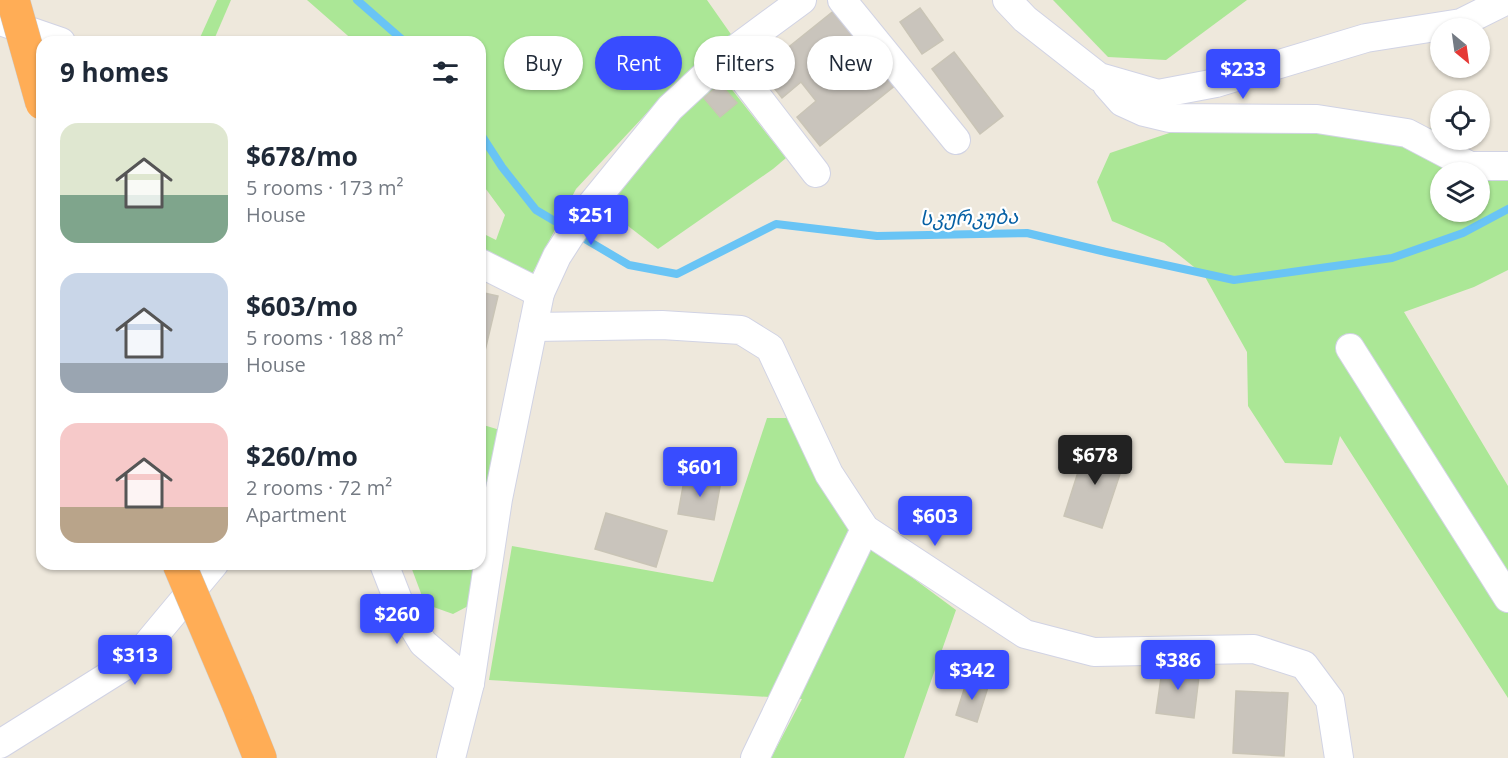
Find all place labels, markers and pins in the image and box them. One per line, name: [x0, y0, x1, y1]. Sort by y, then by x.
pin: $233: [1207, 49, 1279, 100]
pin: $251: [555, 195, 627, 246]
pin: $678: [1059, 435, 1131, 486]
pin: $601: [664, 447, 736, 498]
pin: $603: [899, 496, 971, 547]
pin: $260: [361, 594, 433, 645]
pin: $313: [99, 635, 171, 686]
pin: $386: [1142, 640, 1214, 691]
pin: $342: [936, 650, 1008, 701]

